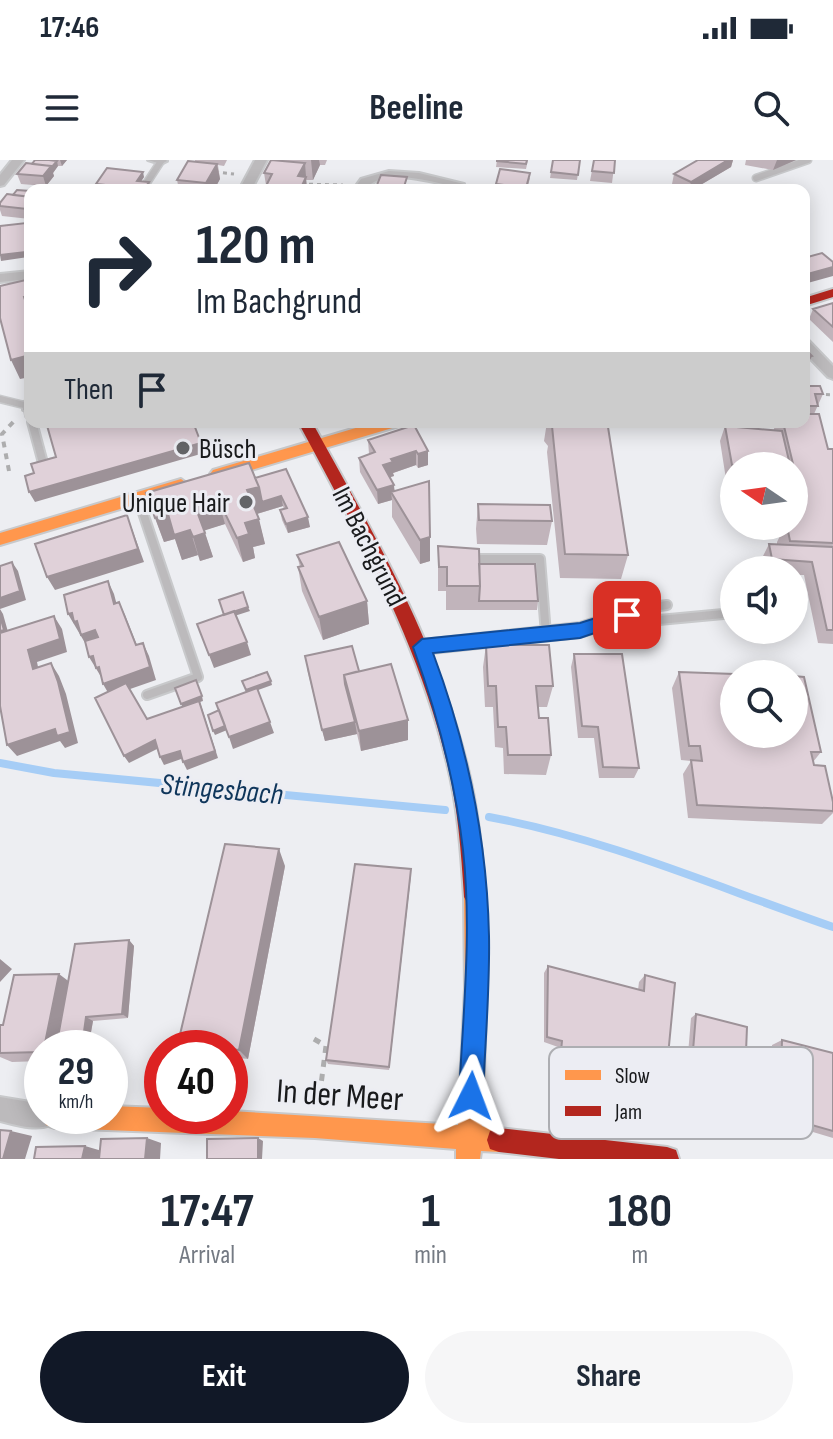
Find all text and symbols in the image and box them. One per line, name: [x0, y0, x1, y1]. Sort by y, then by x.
text: 17:46: [40, 10, 99, 46]
icon: menu: [40, 86, 84, 130]
icon: search: [749, 86, 793, 130]
text: Beeline: [369, 87, 464, 130]
text: 120 m: [196, 213, 316, 280]
icon: right: [64, 216, 168, 320]
text: Im Bachgrund: [196, 281, 362, 324]
icon: arrive: [130, 368, 174, 412]
text: Then: [64, 372, 114, 408]
place label: Büsch: [199, 433, 256, 466]
marker: Büsch: [174, 439, 192, 457]
north arrow: [720, 452, 808, 540]
map controls: [720, 452, 808, 748]
street label: Im Bachgrund: [325, 482, 413, 612]
place label: Unique Hair: [122, 487, 230, 520]
marker: Unique Hair: [237, 493, 255, 511]
button: sound: [720, 556, 808, 644]
pin: [593, 581, 661, 649]
icon: arrive: [605, 593, 649, 637]
button: search: [720, 660, 808, 748]
water label: Stingesbach: [159, 767, 285, 813]
speed limit sign: 40: [144, 1030, 248, 1134]
legend: [549, 1047, 813, 1139]
text: 29: [58, 1048, 94, 1096]
position arrow: [429, 1054, 513, 1138]
text: Slow: [615, 1063, 650, 1090]
street label: In der Meer: [275, 1071, 405, 1120]
text: km/h: [59, 1090, 93, 1114]
text: Jam: [614, 1099, 642, 1126]
text: 17:47: [161, 1183, 253, 1240]
text: 1: [421, 1183, 440, 1240]
text: 180: [608, 1183, 672, 1240]
text: Arrival: [179, 1240, 235, 1271]
text: min: [414, 1240, 447, 1271]
text: m: [632, 1240, 648, 1271]
button: Exit: [40, 1331, 409, 1423]
button: Share: [425, 1331, 793, 1423]

